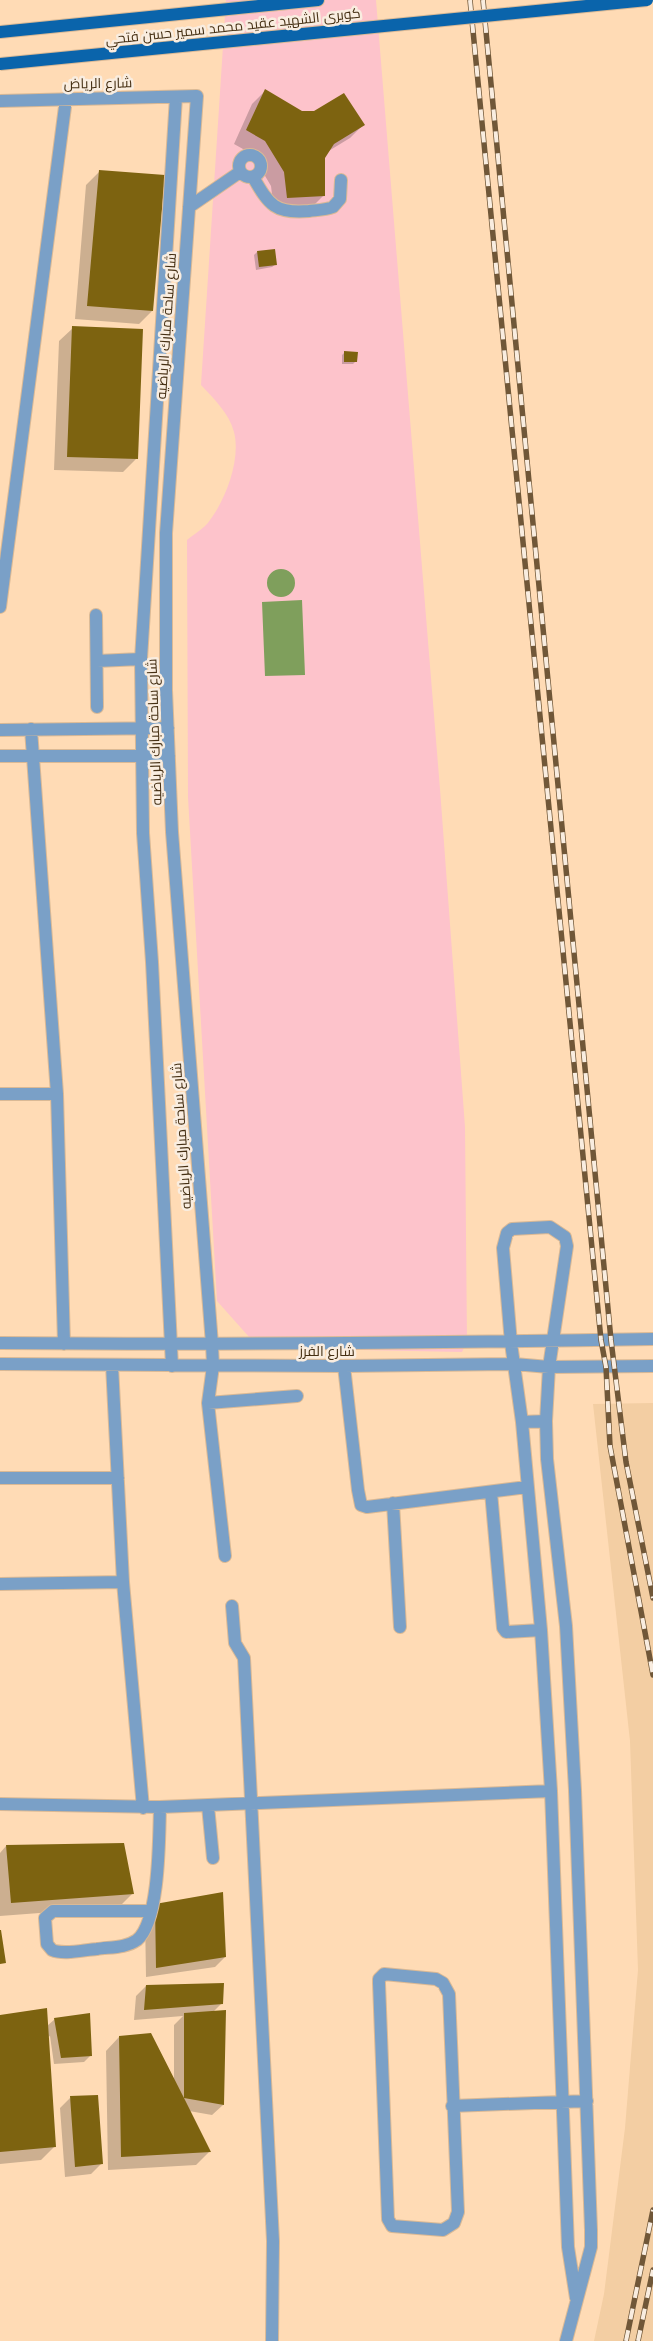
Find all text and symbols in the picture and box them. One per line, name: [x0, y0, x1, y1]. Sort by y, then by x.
street label: كوبرى الشهيد عقيد محمد سمير حسن فتحي: [105, 5, 362, 51]
street label: شارع الرياض: [64, 74, 132, 93]
street label: شارع ساحة مبارك الرياضيه: [153, 252, 180, 400]
street label: شارع ساحة مبارك الرياضيه: [143, 658, 166, 806]
street label: شارع ساحة مبارك الرياضيه: [168, 1062, 195, 1210]
street label: شارع الفرز: [298, 1343, 355, 1360]

